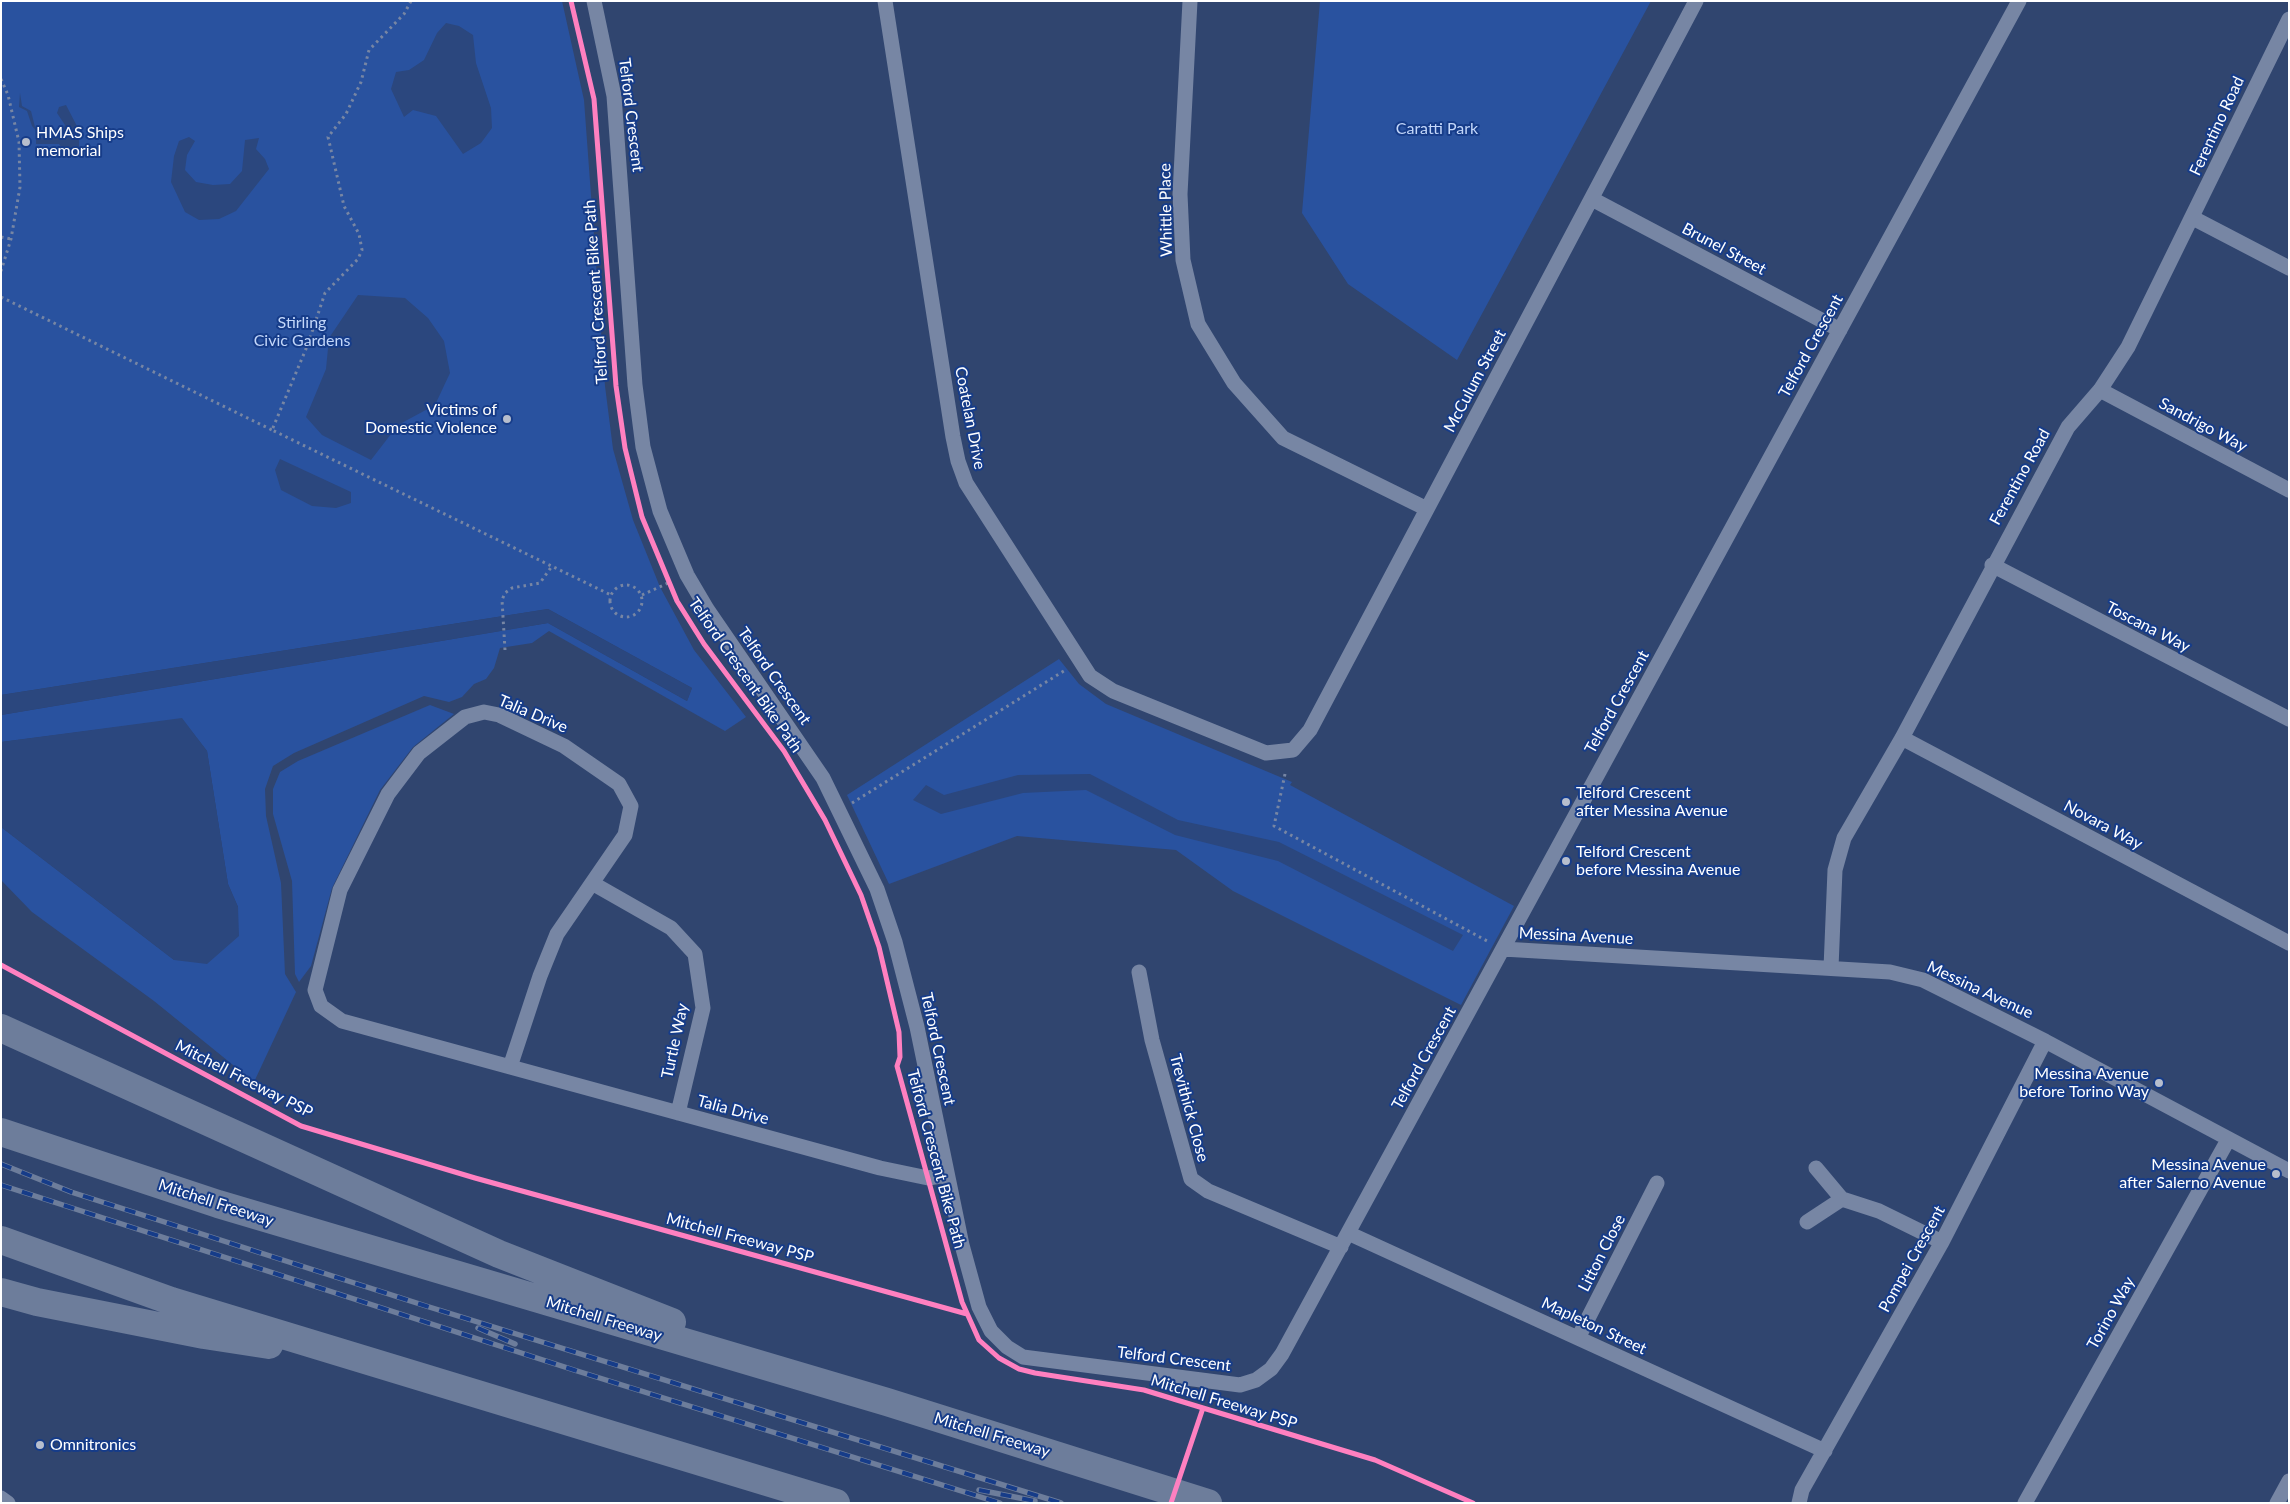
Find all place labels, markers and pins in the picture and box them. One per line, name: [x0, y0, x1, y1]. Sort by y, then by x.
place label: HMAS Ships memorial: [36, 123, 124, 161]
marker: HMAS Ships memorial: [20, 136, 32, 148]
place label: Victims of Domestic Violence: [365, 400, 497, 438]
marker: Victims of Domestic Violence: [501, 413, 513, 425]
place label: Telford Crescent after Messina Avenue: [1576, 783, 1728, 821]
marker: Telford Crescent after Messina Avenue: [1560, 796, 1572, 808]
place label: Telford Crescent before Messina Avenue: [1576, 842, 1740, 880]
marker: Telford Crescent before Messina Avenue: [1560, 855, 1572, 867]
place label: Messina Avenue before Torino Way: [2019, 1064, 2149, 1102]
marker: Messina Avenue before Torino Way: [2153, 1077, 2165, 1089]
place label: Messina Avenue after Salerno Avenue: [2119, 1155, 2266, 1193]
marker: Messina Avenue after Salerno Avenue: [2270, 1168, 2282, 1180]
place label: Omnitronics: [50, 1435, 136, 1455]
marker: Omnitronics: [34, 1439, 46, 1451]

